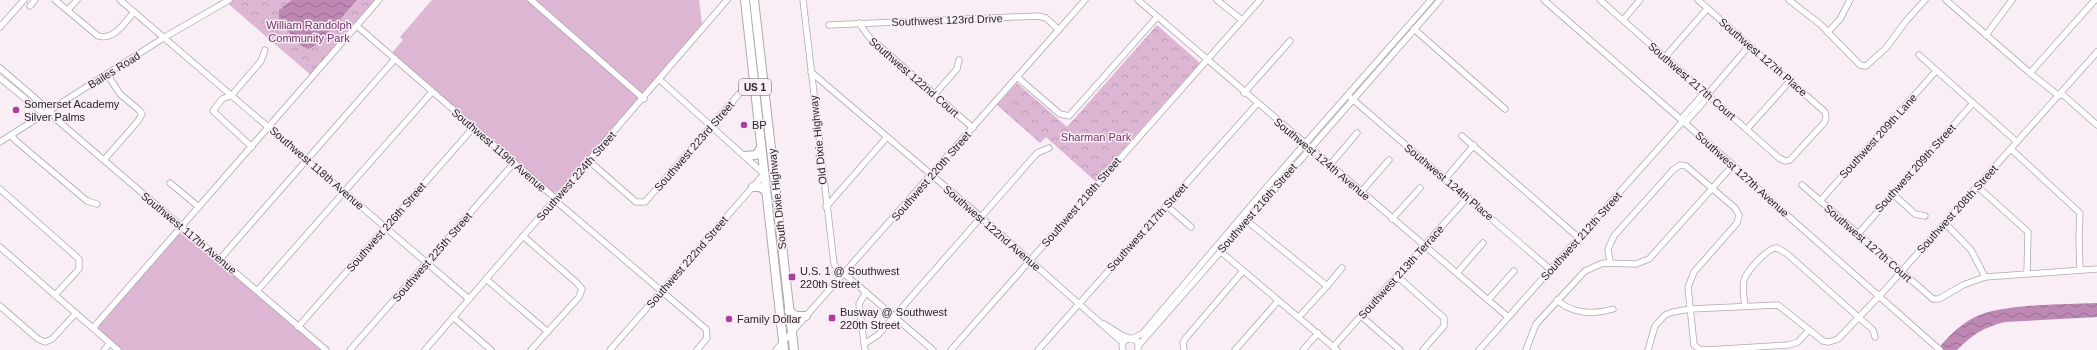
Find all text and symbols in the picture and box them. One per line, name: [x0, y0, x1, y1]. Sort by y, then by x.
street label: Southwest 123rd Drive: [891, 12, 1003, 28]
street label: Southwest 127th Place: [1717, 16, 1809, 98]
park label: William Randolph Community Park: [266, 19, 352, 44]
street label: Southwest 122nd Court: [867, 35, 961, 119]
street label: Southwest 217th Court: [1646, 40, 1738, 122]
street label: Bailes Road: [86, 49, 142, 91]
road number: US 1: [739, 79, 771, 95]
street label: Southwest 209th Lane: [1837, 91, 1919, 181]
street label: Old Dixie Highway: [807, 94, 829, 185]
place label: Somerset Academy Silver Palms: [24, 98, 120, 123]
street label: Southwest 223rd Street: [652, 99, 736, 193]
marker: Somerset Academy Silver Palms: [11, 105, 21, 115]
street label: Southwest 119th Avenue: [450, 106, 548, 194]
street label: Southwest 124th Avenue: [1272, 115, 1372, 203]
place label: BP: [752, 119, 767, 131]
marker: BP: [739, 120, 749, 130]
street label: Southwest 209th Street: [1872, 121, 1958, 215]
street label: Southwest 118th Avenue: [268, 124, 366, 212]
street label: Southwest 224th Street: [534, 129, 618, 223]
street label: Southwest 220th Street: [889, 129, 973, 223]
street label: Southwest 127th Avenue: [1693, 129, 1791, 219]
park label: Sharman Park: [1061, 131, 1132, 143]
street label: Southwest 124th Place: [1402, 141, 1496, 223]
street label: South Dixie Highway: [766, 147, 788, 250]
street label: Southwest 218th Street: [1039, 155, 1123, 249]
street label: Southwest 216th Street: [1215, 161, 1299, 255]
street label: Southwest 208th Street: [1914, 162, 2000, 256]
street label: Southwest 226th Street: [344, 180, 428, 274]
street label: Southwest 217th Street: [1104, 180, 1190, 274]
street label: Southwest 122nd Avenue: [941, 183, 1043, 273]
street label: Southwest 212th Street: [1538, 189, 1624, 283]
street label: Southwest 117th Avenue: [139, 190, 239, 276]
street label: Southwest 127th Court: [1822, 202, 1914, 284]
street label: Southwest 225th Street: [390, 210, 474, 304]
street label: Southwest 222nd Street: [644, 214, 730, 310]
street label: Southwest 213th Terrace: [1356, 223, 1446, 321]
place label: U.S. 1 @ Southwest 220th Street: [800, 265, 899, 290]
marker: U.S. 1 @ Southwest 220th Street: [787, 272, 797, 282]
place label: Busway @ Southwest 220th Street: [840, 306, 947, 331]
place label: Family Dollar: [737, 313, 802, 325]
marker: Busway @ Southwest 220th Street: [827, 313, 837, 323]
marker: Family Dollar: [724, 314, 734, 324]

